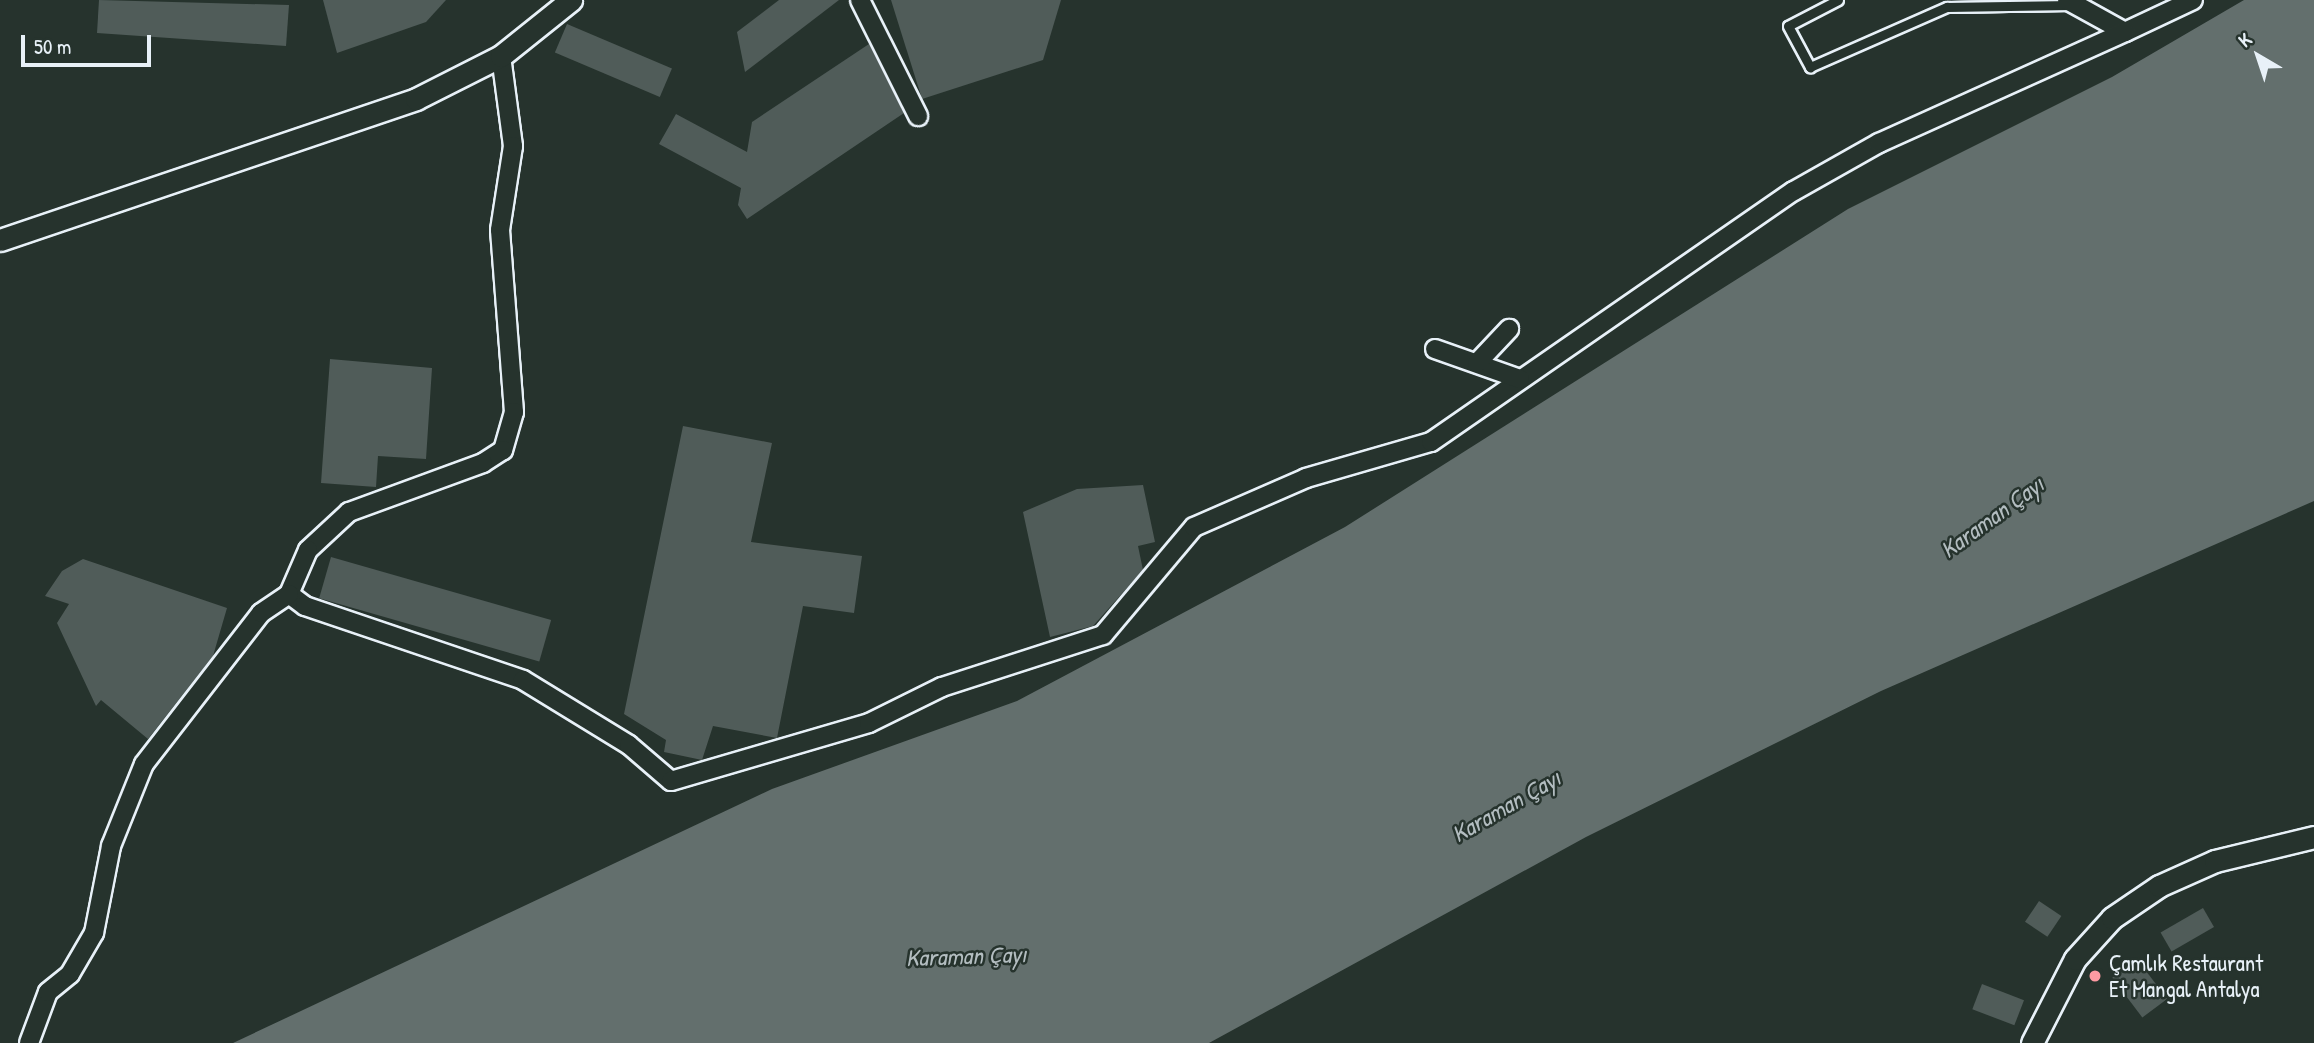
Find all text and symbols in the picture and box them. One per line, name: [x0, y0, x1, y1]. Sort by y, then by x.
scale bar: [24, 21, 154, 65]
north arrow: [2223, 21, 2293, 91]
text: K: [2233, 26, 2257, 53]
text: 50 m: [34, 32, 71, 61]
water label: Karaman Çayı: [1935, 470, 2049, 564]
water label: Karaman Çayı: [1446, 763, 1566, 849]
water label: Karaman Çayı: [905, 940, 1027, 972]
place label: Çamlık Restaurant Et Mangal Antalya: [2109, 949, 2263, 1003]
marker: Çamlık Restaurant Et Mangal Antalya: [2087, 968, 2103, 984]

